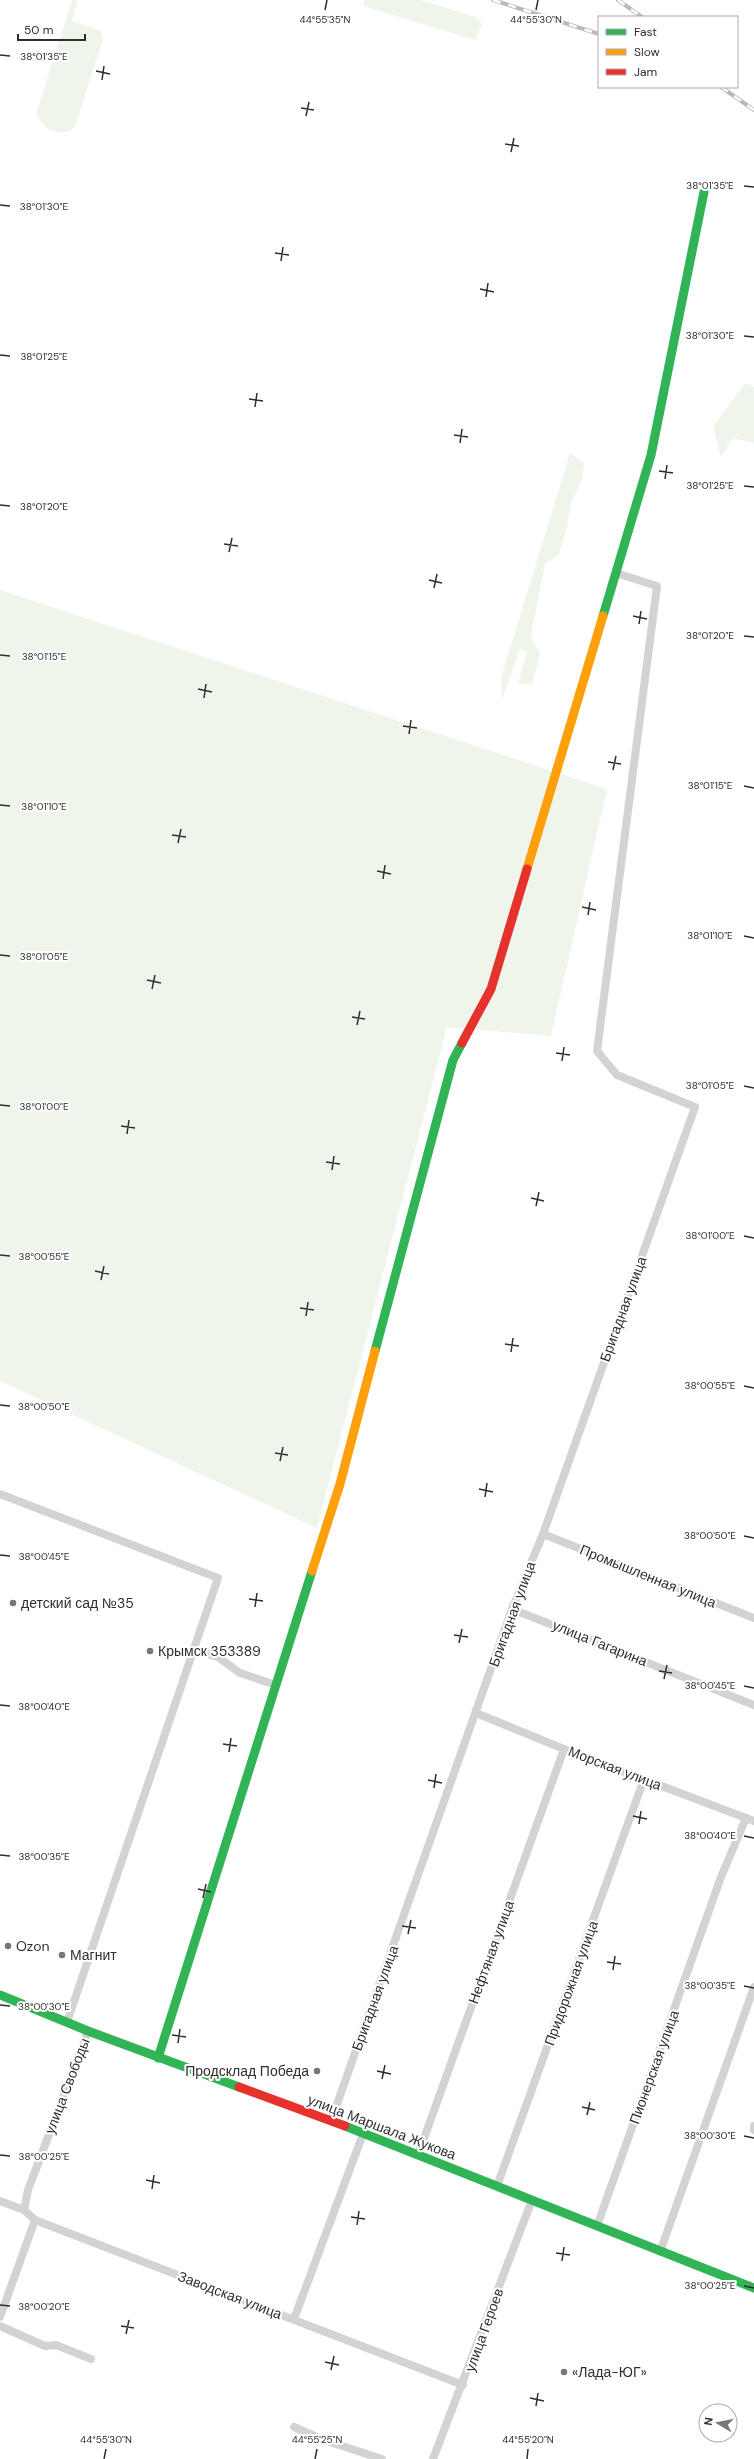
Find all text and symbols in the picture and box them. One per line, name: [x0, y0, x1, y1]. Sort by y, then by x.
text: 44°55'35"N: [300, 13, 351, 26]
text: 44°55'30"N: [510, 13, 562, 26]
scale bar: [18, 16, 85, 42]
legend: [598, 16, 738, 88]
text: 50 m: [24, 22, 53, 38]
text: Fast: [634, 24, 657, 40]
text: Slow: [634, 44, 660, 60]
text: 38°01'35"E: [20, 50, 68, 63]
text: Jam: [634, 64, 657, 80]
text: 38°01'35"E: [686, 179, 734, 192]
text: 38°01'30"E: [20, 200, 68, 213]
text: 38°01'30"E: [686, 329, 734, 342]
text: 38°01'25"E: [20, 350, 68, 363]
text: 38°01'25"E: [686, 479, 734, 492]
text: 38°01'20"E: [20, 500, 68, 513]
text: 38°01'20"E: [686, 629, 734, 642]
text: 38°01'15"E: [22, 650, 67, 663]
text: 38°01'15"E: [688, 779, 733, 792]
text: 38°01'10"E: [21, 800, 67, 813]
text: 38°01'10"E: [687, 929, 733, 942]
text: 38°01'05"E: [20, 950, 68, 963]
text: 38°01'05"E: [686, 1079, 734, 1092]
text: 38°01'00"E: [19, 1100, 69, 1113]
text: 38°01'00"E: [685, 1229, 735, 1242]
text: 38°00'55"E: [19, 1250, 70, 1263]
street label: Бригадная улица: [596, 1254, 650, 1364]
text: 38°00'55"E: [685, 1379, 736, 1392]
text: 38°00'50"E: [18, 1400, 70, 1413]
text: 38°00'50"E: [684, 1529, 736, 1542]
street label: Промышленная улица: [577, 1540, 719, 1612]
text: 38°00'45"E: [19, 1550, 70, 1563]
street label: Бригадная улица: [485, 1559, 539, 1669]
place label: детский сад №35: [21, 1594, 134, 1612]
marker: детский сад №35: [8, 1598, 18, 1608]
street label: улица Гагарина: [550, 1616, 650, 1670]
place label: Крымск 353389: [158, 1642, 261, 1660]
marker: Крымск 353389: [145, 1646, 155, 1656]
text: 38°00'45"E: [685, 1679, 736, 1692]
text: 38°00'40"E: [18, 1700, 70, 1713]
street label: Морская улица: [566, 1742, 664, 1794]
text: 38°00'40"E: [684, 1829, 736, 1842]
text: 38°00'35"E: [18, 1850, 70, 1863]
street label: Нефтяная улица: [464, 1898, 518, 2006]
street label: Придорожная улица: [540, 1918, 602, 2048]
place label: Ozon: [16, 1937, 50, 1955]
marker: Ozon: [3, 1941, 13, 1951]
street label: Бригадная улица: [348, 1943, 402, 2053]
place label: Магнит: [70, 1946, 117, 1964]
marker: Магнит: [57, 1950, 67, 1960]
text: 38°00'35"E: [684, 1979, 736, 1992]
text: 38°00'30"E: [18, 2000, 70, 2013]
street label: Пионерская улица: [625, 2007, 683, 2126]
street label: улица Свободы: [40, 2036, 94, 2136]
place label: Продсклад Победа: [185, 2062, 309, 2080]
marker: Продсклад Победа: [312, 2066, 322, 2076]
street label: улица Маршала Жукова: [305, 2090, 459, 2164]
text: 38°00'30"E: [684, 2129, 736, 2142]
text: 38°00'25"E: [19, 2150, 70, 2163]
street label: Заводская улица: [175, 2267, 285, 2323]
text: 38°00'25"E: [685, 2279, 736, 2292]
street label: улица Героев: [461, 2286, 507, 2374]
text: 38°00'20"E: [18, 2300, 70, 2313]
place label: «Лада-ЮГ»: [572, 2363, 647, 2381]
marker: «Лада-ЮГ»: [559, 2367, 569, 2377]
north arrow: [698, 2403, 738, 2443]
text: N: [701, 2416, 716, 2426]
text: 44°55'30"N: [80, 2433, 132, 2446]
text: 44°55'25"N: [292, 2433, 342, 2446]
text: 44°55'20"N: [502, 2433, 554, 2446]

